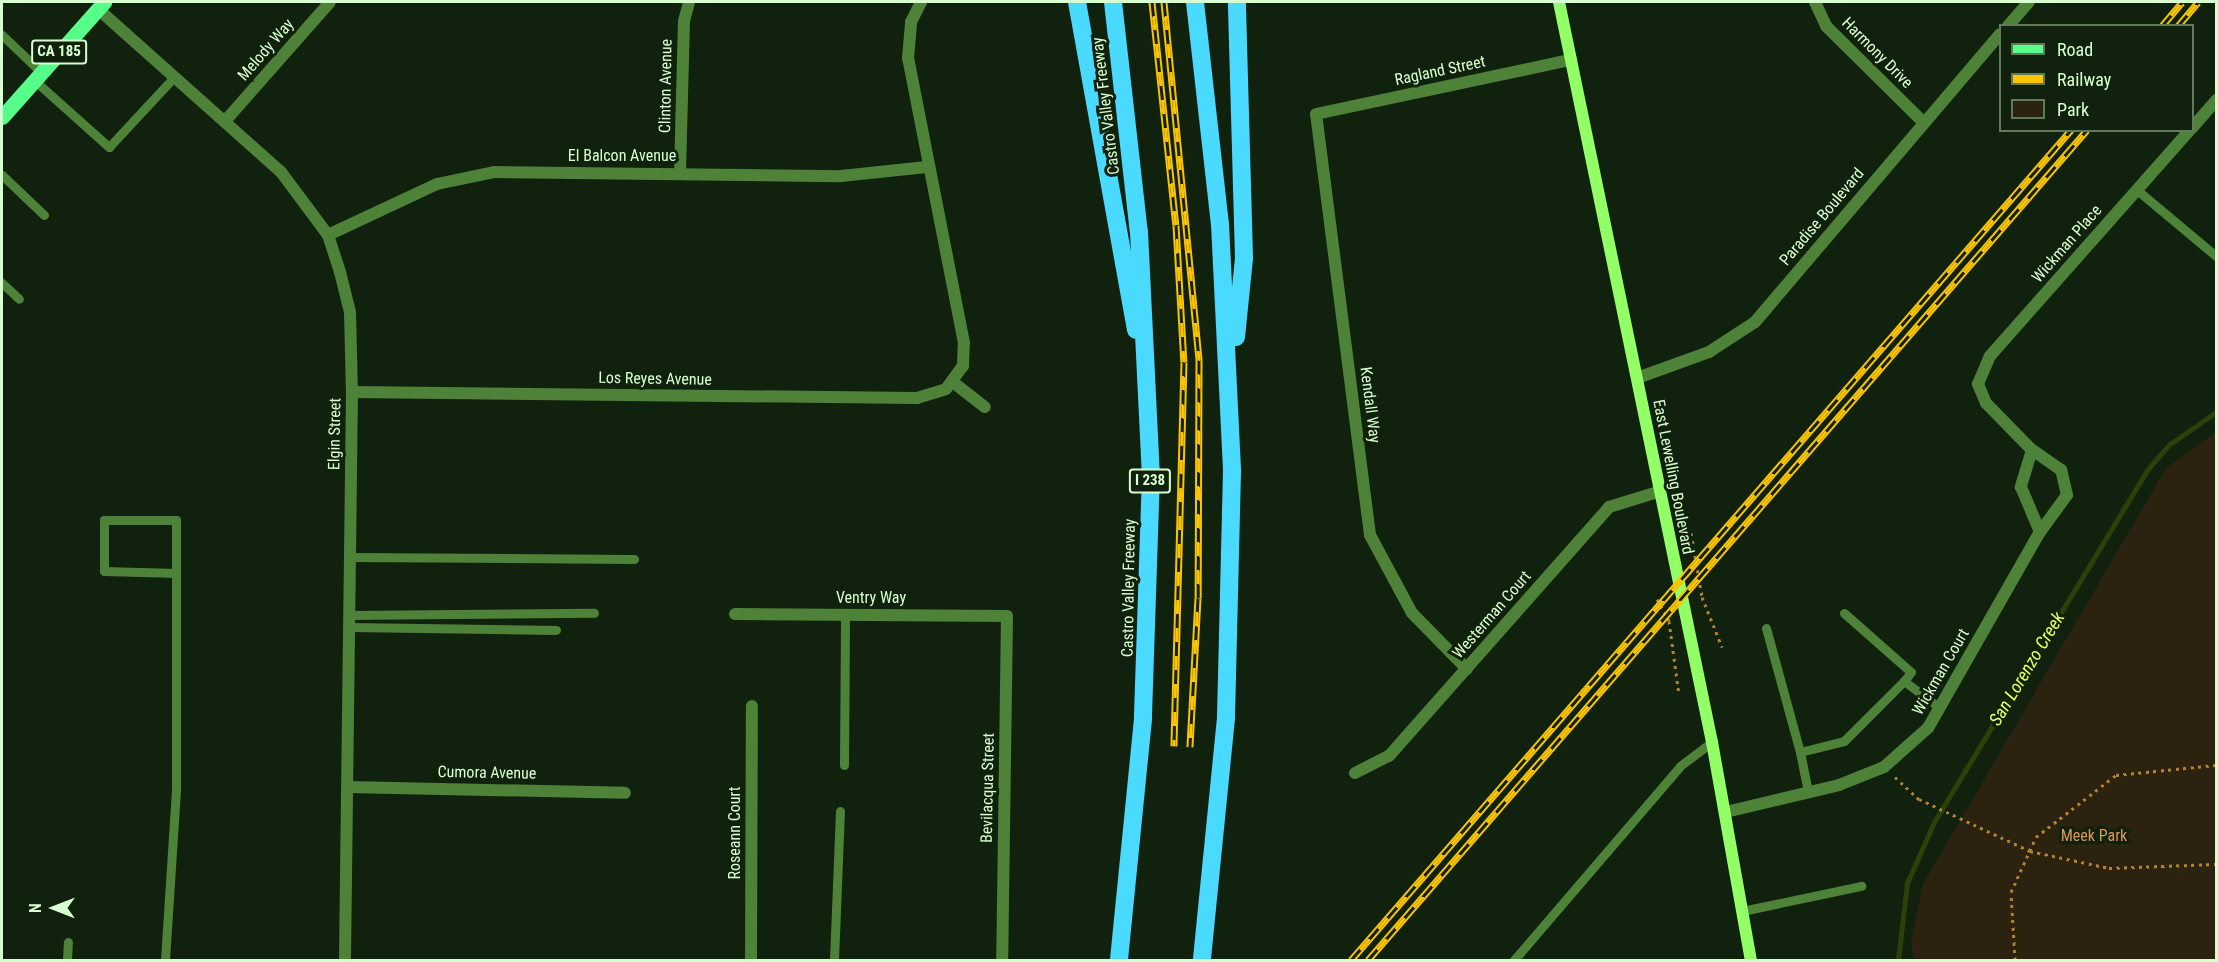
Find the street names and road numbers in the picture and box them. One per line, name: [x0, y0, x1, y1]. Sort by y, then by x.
street label: Harmony Drive: [1837, 13, 1917, 93]
street label: Melody Way: [234, 15, 298, 85]
street label: Castro Valley Freeway: [1088, 36, 1124, 176]
street label: Clinton Avenue: [656, 39, 676, 133]
road number: CA 185: [31, 40, 88, 64]
street label: Ragland Street: [1393, 52, 1487, 90]
street label: El Balcon Avenue: [568, 146, 676, 166]
street label: Paradise Boulevard: [1776, 164, 1868, 270]
street label: Wickman Place: [2028, 201, 2106, 287]
street label: Kendall Way: [1356, 366, 1384, 444]
street label: Los Reyes Avenue: [598, 368, 712, 390]
street label: Elgin Street: [325, 398, 345, 470]
street label: East Lewelling Boulevard: [1649, 398, 1697, 556]
road number: I 238: [1128, 469, 1172, 493]
street label: Castro Valley Freeway: [1118, 519, 1140, 657]
street label: Westerman Court: [1449, 567, 1535, 663]
street label: Ventry Way: [836, 588, 906, 608]
street label: Wickman Court: [1909, 625, 1973, 719]
street label: Bevilacqua Street: [977, 733, 999, 843]
street label: Cumora Avenue: [437, 763, 537, 783]
street label: Roseann Court: [725, 787, 745, 879]

